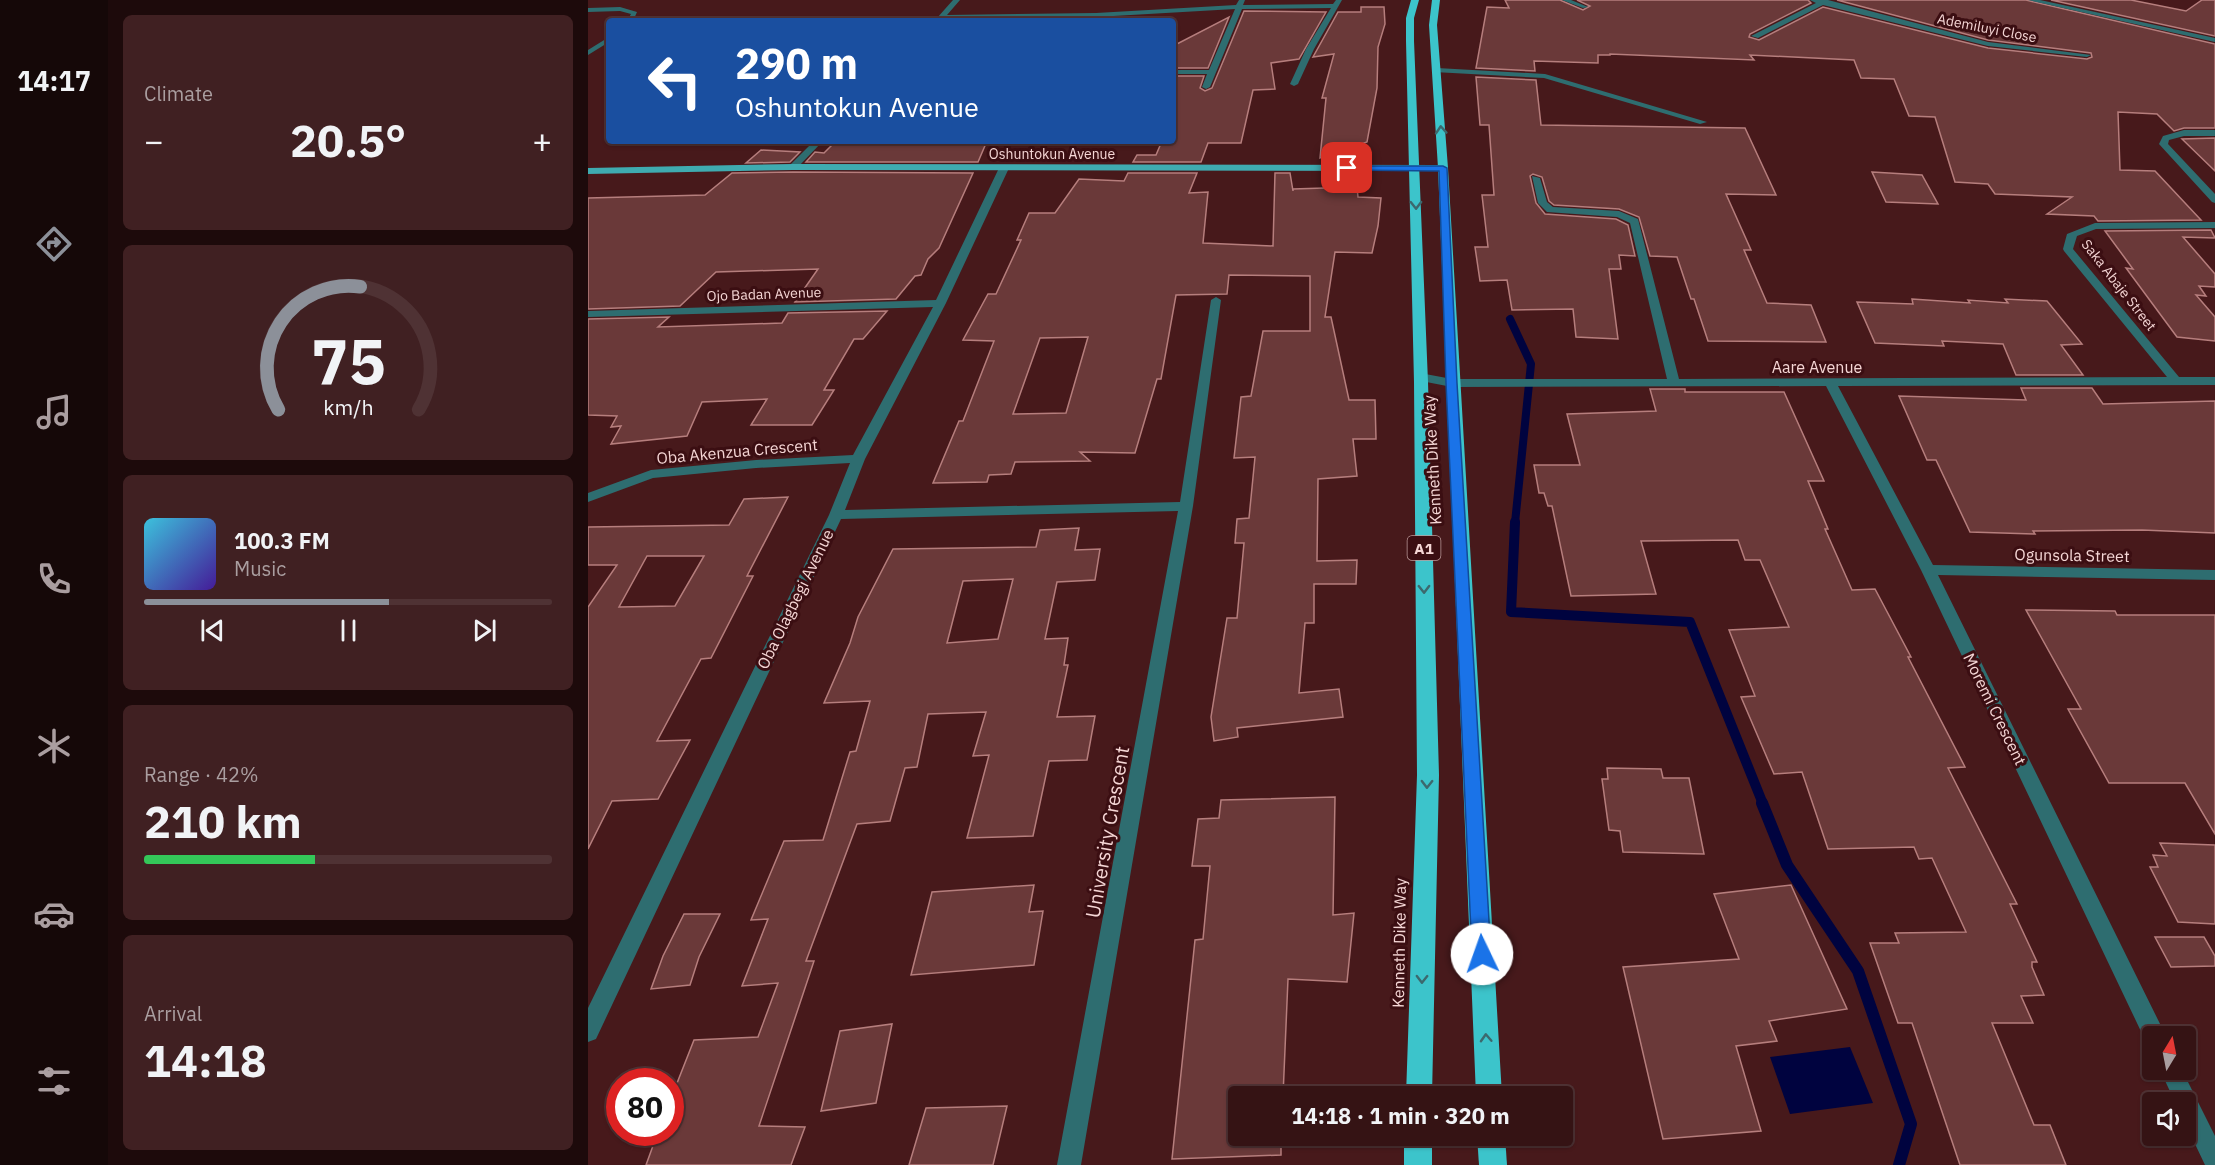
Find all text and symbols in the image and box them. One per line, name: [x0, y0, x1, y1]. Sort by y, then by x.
street label: Ademiluyi Close: [1936, 10, 2039, 47]
text: 290 m: [735, 36, 858, 91]
icon: left: [636, 42, 714, 120]
text: 14:17: [17, 63, 91, 98]
text: Climate: [144, 80, 213, 107]
text: Oshuntokun Avenue: [735, 89, 979, 124]
text: 20.5°: [290, 111, 406, 169]
text: −: [144, 119, 164, 162]
text: +: [532, 119, 552, 162]
one-way arrow: [1434, 126, 1447, 135]
pin: [1321, 142, 1372, 193]
street label: Oshuntokun Avenue: [989, 145, 1116, 163]
icon: arrive: [1330, 151, 1363, 184]
one-way arrow: [1410, 200, 1422, 209]
icon: directions: [33, 223, 75, 265]
street label: Saka Abaje Street: [2078, 236, 2160, 334]
street label: Ojo Badan Avenue: [706, 283, 822, 305]
text: 75: [311, 320, 385, 401]
street label: Aare Avenue: [1772, 357, 1863, 377]
icon: music: [33, 391, 75, 433]
text: km/h: [323, 393, 373, 421]
street label: Kenneth Dike Way: [1419, 395, 1445, 525]
street label: Oba Akenzua Crescent: [656, 434, 818, 468]
text: 100.3 FM: [234, 526, 330, 555]
street label: Oba Olagbegi Avenue: [752, 526, 838, 672]
road number: A1: [1408, 536, 1440, 560]
street label: Ogunsola Street: [2014, 544, 2130, 566]
text: Music: [234, 555, 286, 582]
icon: phone: [33, 558, 75, 600]
one-way arrow: [1418, 584, 1430, 593]
icon: previous: [196, 614, 229, 647]
icon: pause: [332, 614, 365, 647]
icon: next: [468, 614, 501, 647]
street label: Moremi Crescent: [1959, 650, 2031, 768]
icon: climate: [33, 725, 75, 767]
street label: University Crescent: [1079, 744, 1135, 920]
text: Range · 42%: [144, 761, 259, 788]
one-way arrow: [1421, 779, 1434, 788]
text: 210 km: [144, 792, 302, 850]
street label: Kenneth Dike Way: [1388, 878, 1410, 1008]
icon: car: [33, 893, 75, 935]
position arrow: [1450, 922, 1514, 986]
one-way arrow: [1416, 974, 1429, 983]
text: Arrival: [144, 1000, 202, 1027]
north arrow: [2142, 1026, 2196, 1080]
map controls: [2142, 1026, 2196, 1146]
text: 14:18: [144, 1031, 267, 1089]
one-way arrow: [1479, 1034, 1492, 1043]
icon: filters: [33, 1060, 75, 1102]
speed limit sign: 80: [606, 1068, 684, 1146]
button: sound: [2142, 1092, 2196, 1146]
text: 14:18 · 1 min · 320 m: [1291, 1101, 1510, 1130]

